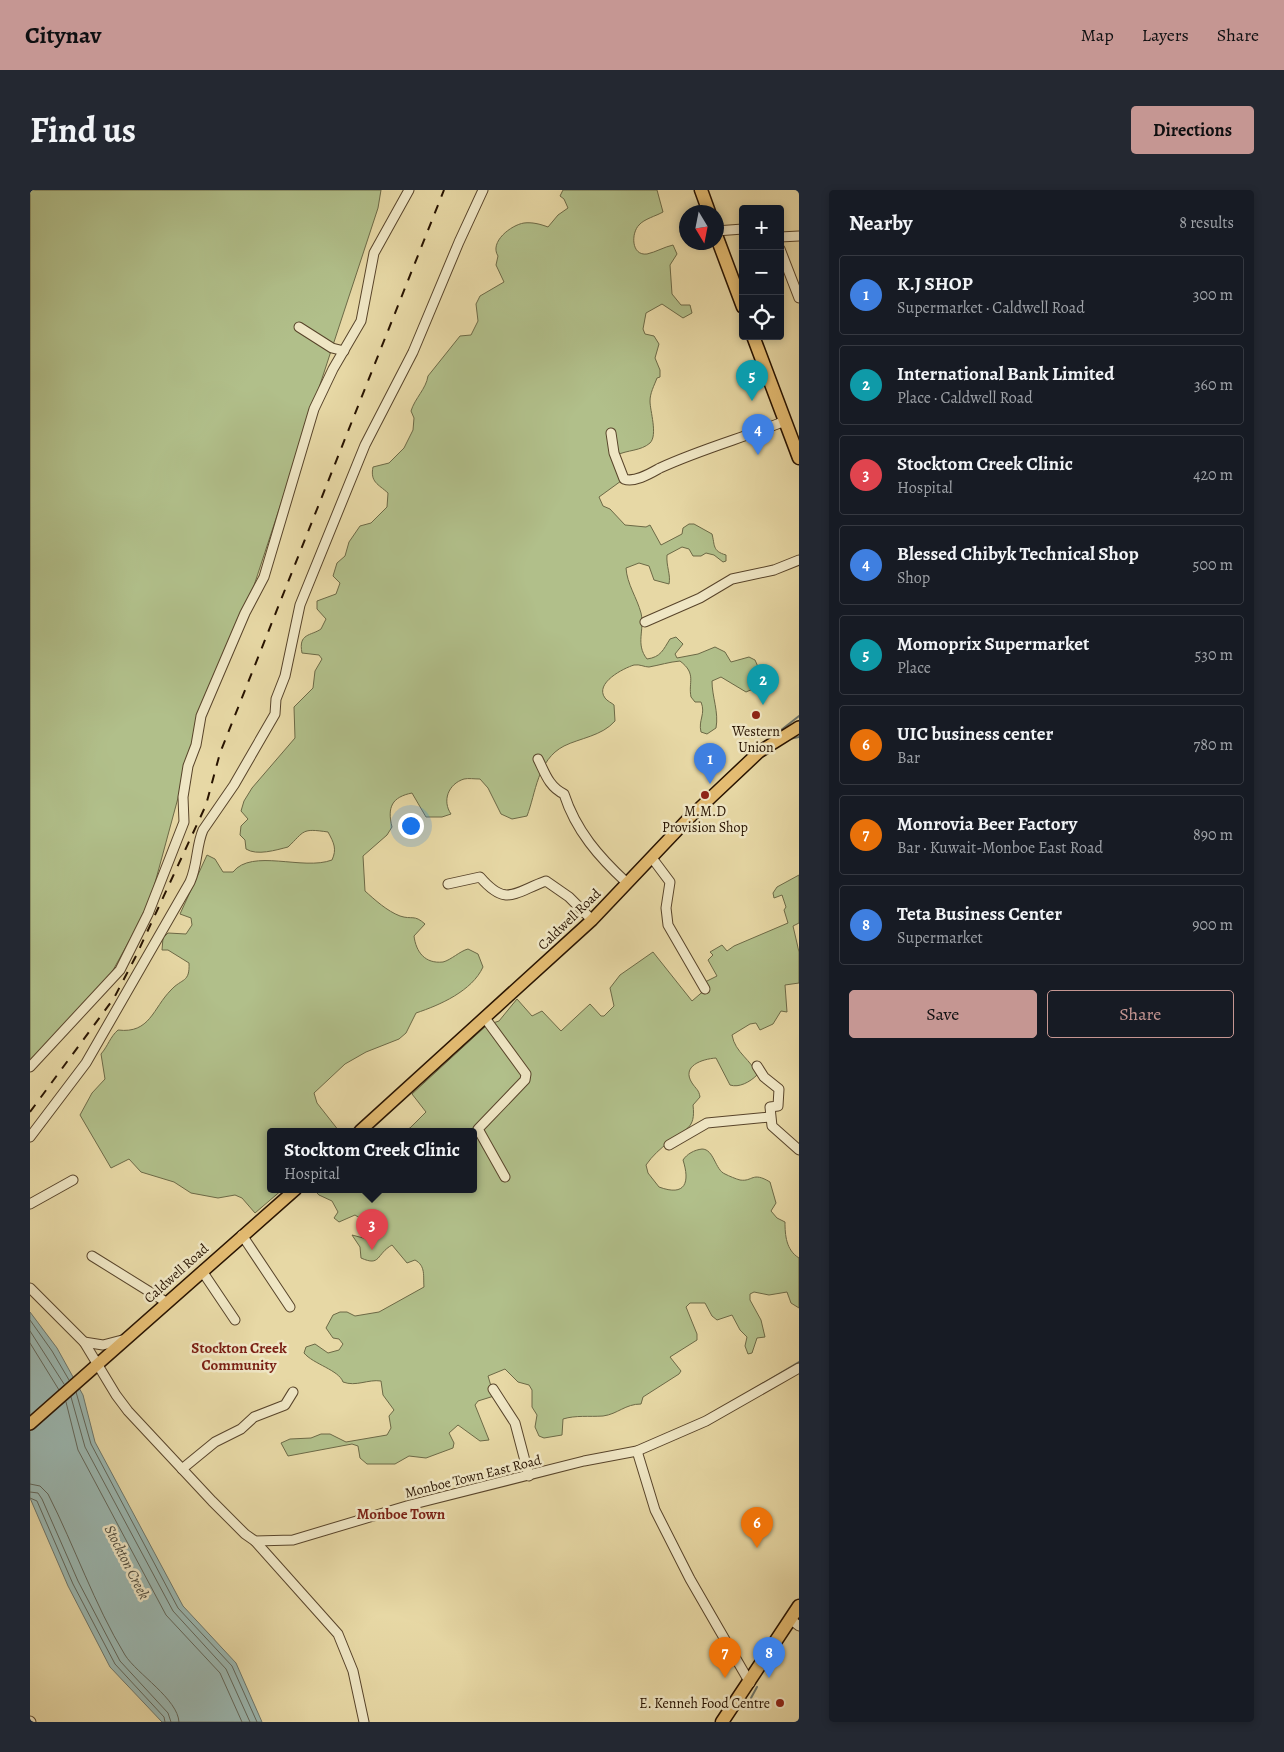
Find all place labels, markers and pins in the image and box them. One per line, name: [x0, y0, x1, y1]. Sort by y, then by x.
pin: 5: [736, 360, 768, 401]
pin: 4: [742, 414, 774, 455]
pin: 2: [747, 664, 779, 705]
marker: Western Union: [750, 709, 762, 721]
place label: Western Union: [731, 722, 780, 757]
pin: 1: [694, 743, 726, 784]
marker: M.M.D Provision Shop: [699, 789, 711, 801]
place label: M.M.D Provision Shop: [662, 802, 748, 837]
pin: 3: [356, 1209, 388, 1250]
pin: 6: [741, 1507, 773, 1548]
pin: 7: [709, 1637, 741, 1678]
pin: 8: [753, 1637, 785, 1678]
place label: E. Kenneh Food Centre: [639, 1694, 770, 1713]
marker: E. Kenneh Food Centre: [774, 1697, 786, 1709]

